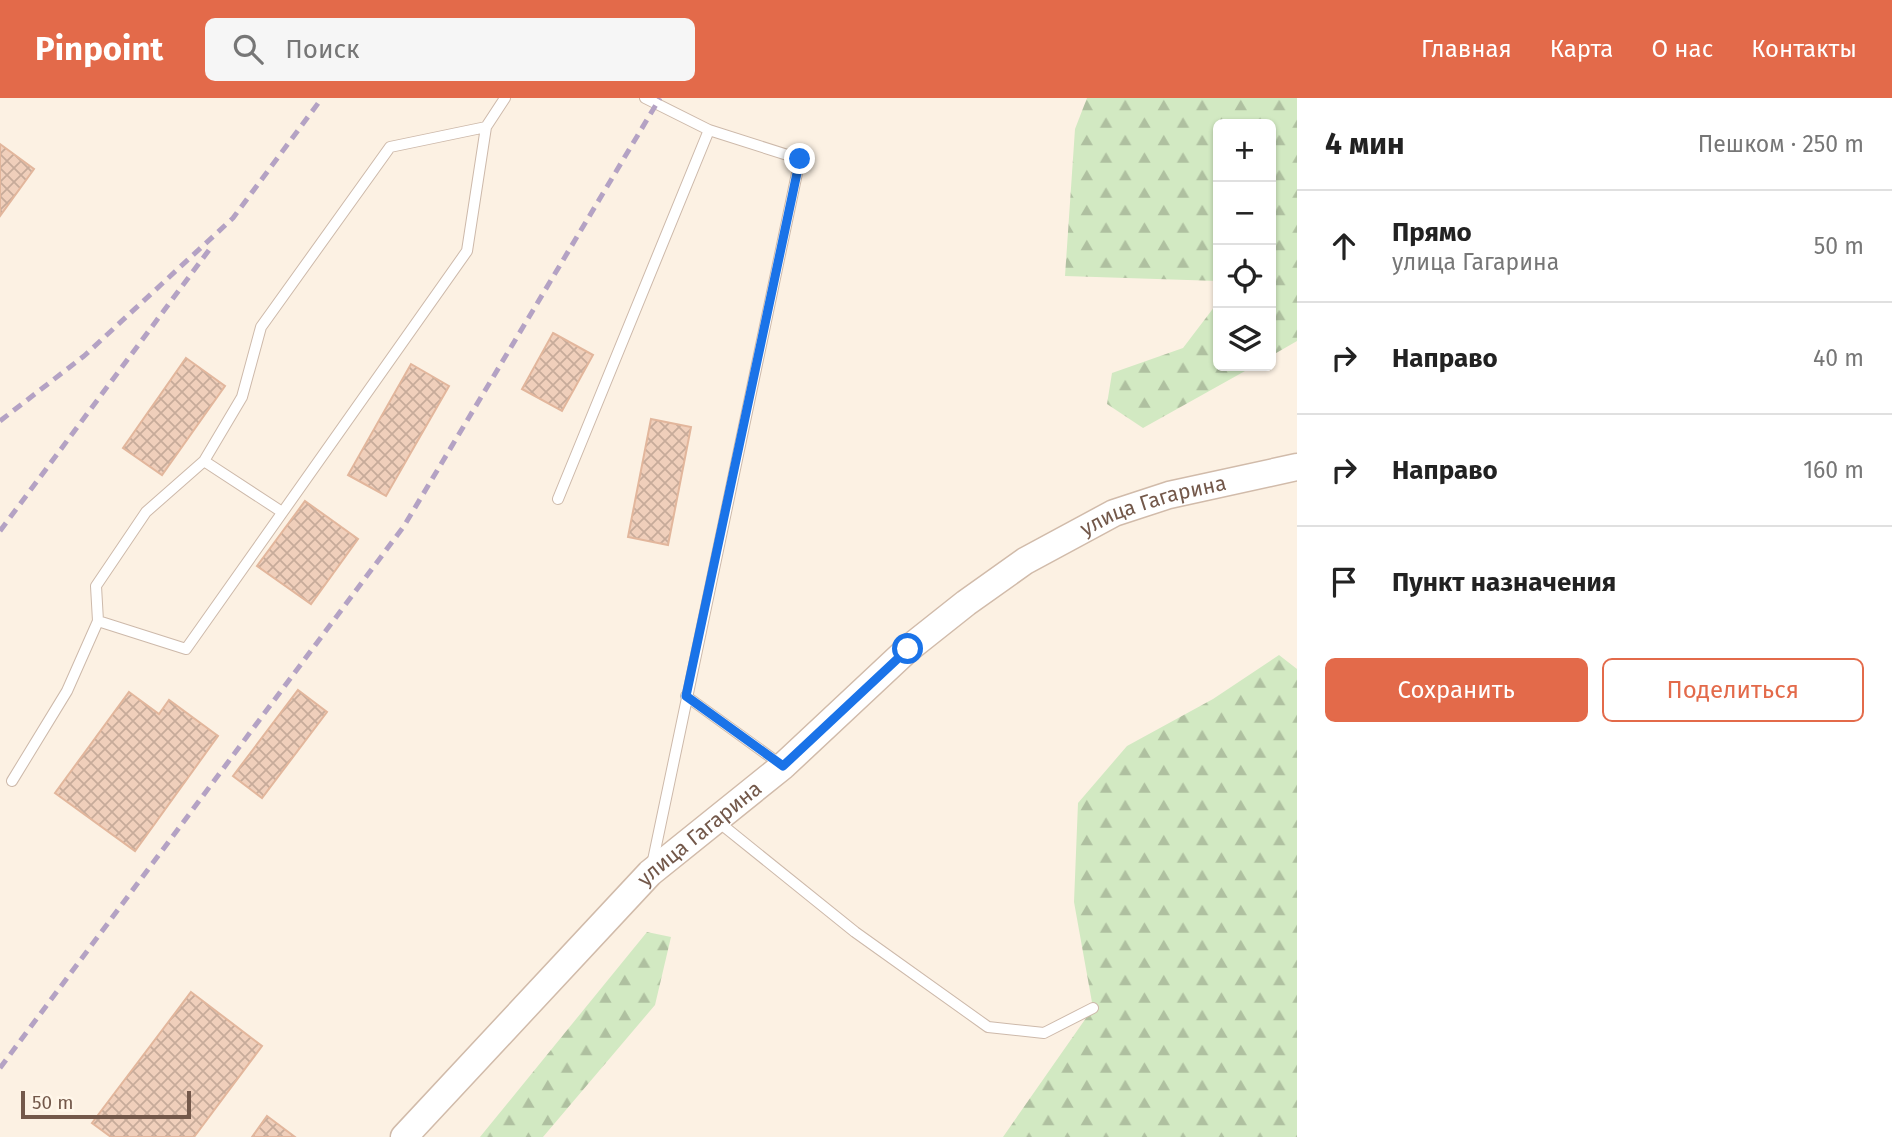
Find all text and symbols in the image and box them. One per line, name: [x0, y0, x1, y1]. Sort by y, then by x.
search box: [205, 18, 695, 81]
text: Pinpoint: [35, 29, 163, 69]
icon: search: [229, 30, 267, 68]
text: Поиск: [285, 34, 359, 65]
text: Главная: [1421, 35, 1512, 63]
text: Карта: [1550, 35, 1613, 63]
text: О нас: [1651, 35, 1713, 63]
text: Контакты: [1751, 35, 1857, 63]
map controls: [1213, 119, 1276, 371]
button: +: [1213, 119, 1276, 182]
text: 4 мин: [1325, 126, 1405, 162]
text: Пешком · 250 m: [1698, 130, 1864, 158]
route end: [784, 143, 815, 174]
button: −: [1213, 182, 1276, 245]
text: Прямо: [1392, 217, 1472, 248]
icon: ahead: [1325, 227, 1363, 265]
text: 50 m: [1814, 232, 1864, 260]
button: locate: [1213, 245, 1276, 308]
text: улица Гагарина: [1392, 248, 1559, 276]
button: layers: [1213, 308, 1276, 371]
icon: right: [1325, 339, 1363, 377]
text: Направо: [1392, 343, 1498, 374]
text: 40 m: [1813, 344, 1864, 372]
icon: right: [1325, 451, 1363, 489]
text: Направо: [1392, 455, 1498, 486]
text: 160 m: [1803, 456, 1864, 484]
street label: улица Гагарина: [1076, 470, 1229, 542]
icon: arrive: [1325, 563, 1363, 601]
text: Пункт назначения: [1392, 567, 1616, 598]
route start: [892, 633, 923, 664]
button: Сохранить: [1325, 658, 1588, 722]
button: Поделиться: [1602, 658, 1864, 722]
street label: улица Гагарина: [631, 775, 767, 892]
scale bar: [21, 1088, 191, 1120]
text: 50 m: [32, 1091, 73, 1114]

